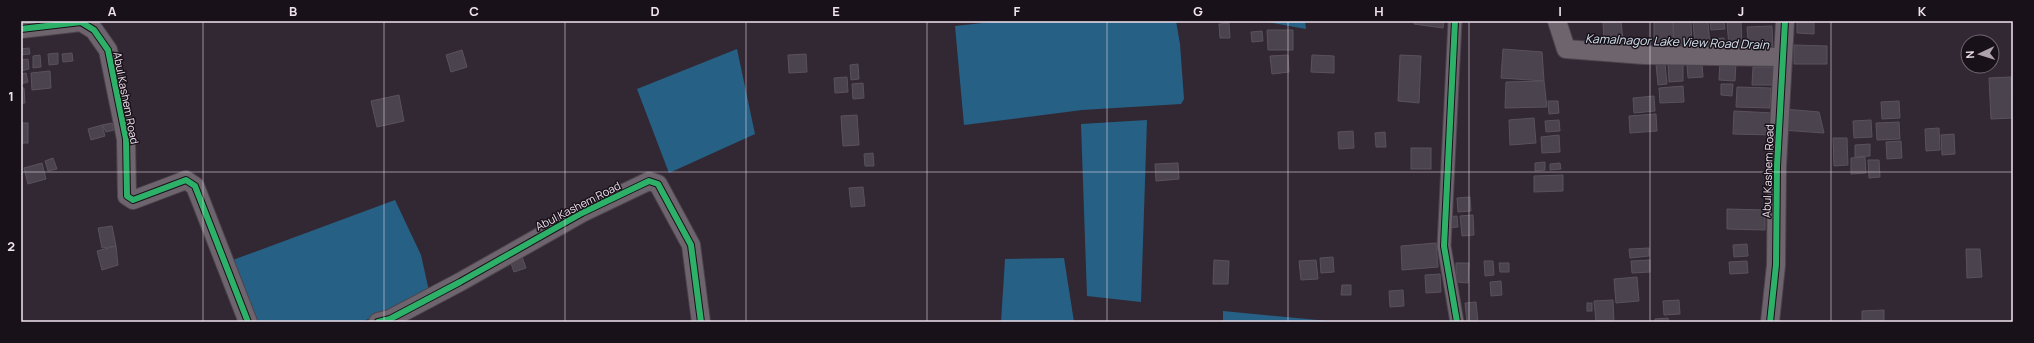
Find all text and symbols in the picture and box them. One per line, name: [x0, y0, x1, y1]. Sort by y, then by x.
text: A: [108, 2, 117, 20]
text: B: [289, 2, 297, 20]
text: C: [469, 2, 479, 20]
text: D: [650, 2, 660, 20]
text: E: [832, 2, 840, 20]
text: F: [1014, 2, 1021, 20]
text: G: [1193, 2, 1203, 20]
text: H: [1374, 2, 1384, 20]
text: I: [1558, 2, 1562, 20]
text: J: [1738, 2, 1744, 20]
text: K: [1918, 2, 1927, 20]
water label: Kamalnagor Lake View Road Drain: [1585, 30, 1770, 53]
north arrow: [1960, 34, 2000, 74]
text: N: [1962, 50, 1977, 59]
street label: Abul Kashem Road: [110, 51, 143, 145]
text: 1: [8, 87, 14, 105]
street label: Abul Kashem Road: [1758, 124, 1777, 218]
street label: Abul Kashem Road: [533, 178, 623, 233]
text: 2: [7, 237, 15, 255]

